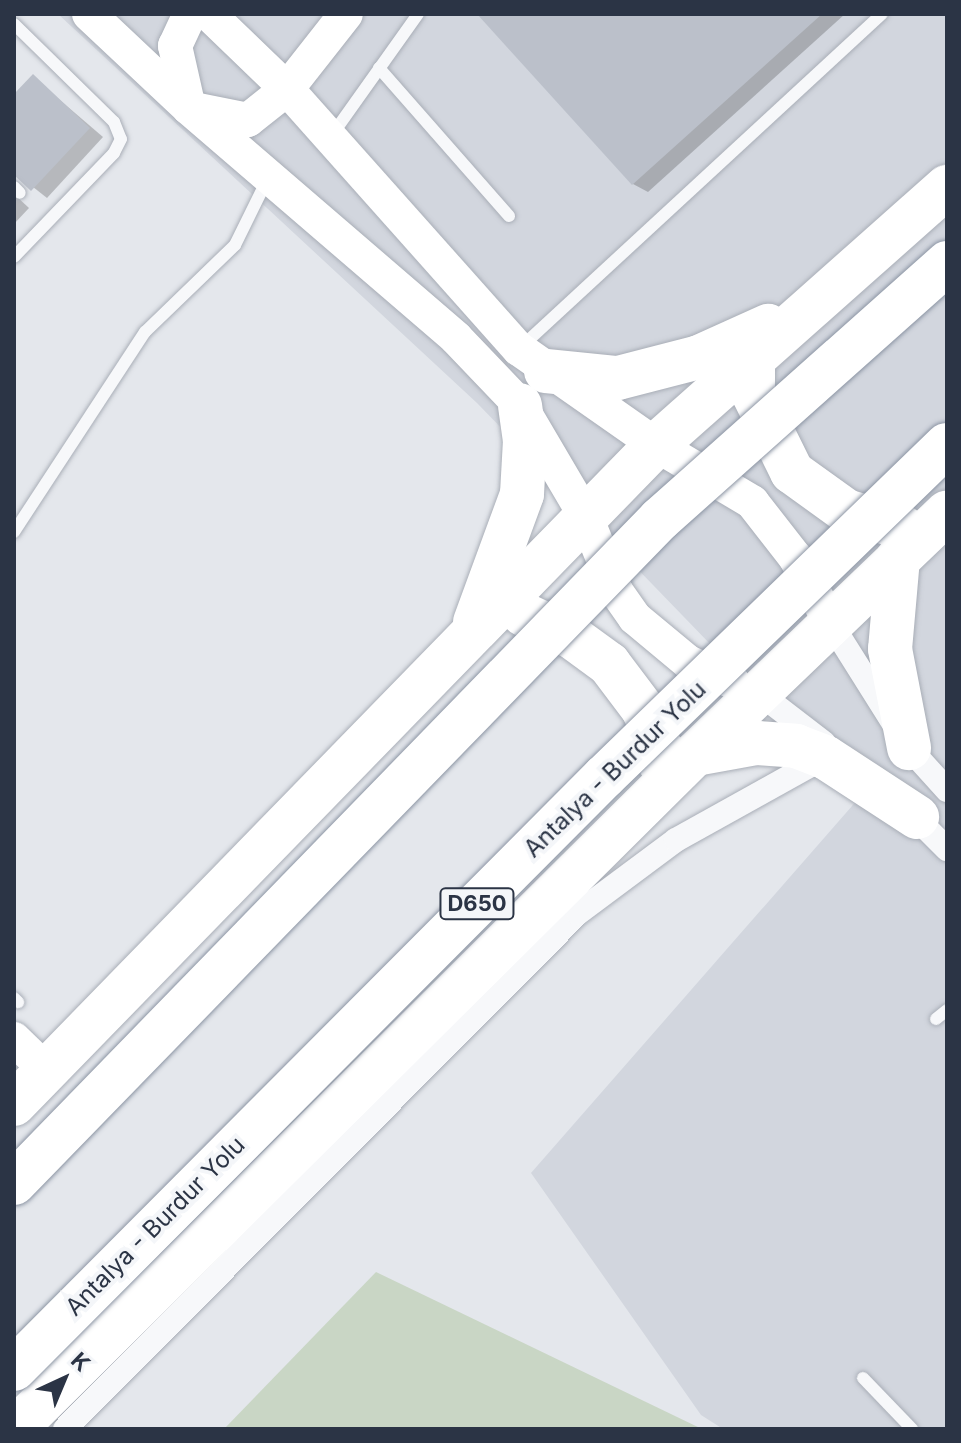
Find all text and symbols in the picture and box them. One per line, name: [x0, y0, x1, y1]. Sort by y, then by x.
street label: Antalya - Burdur Yolu: [518, 675, 712, 863]
road number: D650: [439, 886, 515, 922]
street label: Antalya - Burdur Yolu: [59, 1130, 251, 1322]
north arrow: [24, 1339, 104, 1419]
text: K: [66, 1347, 95, 1377]

